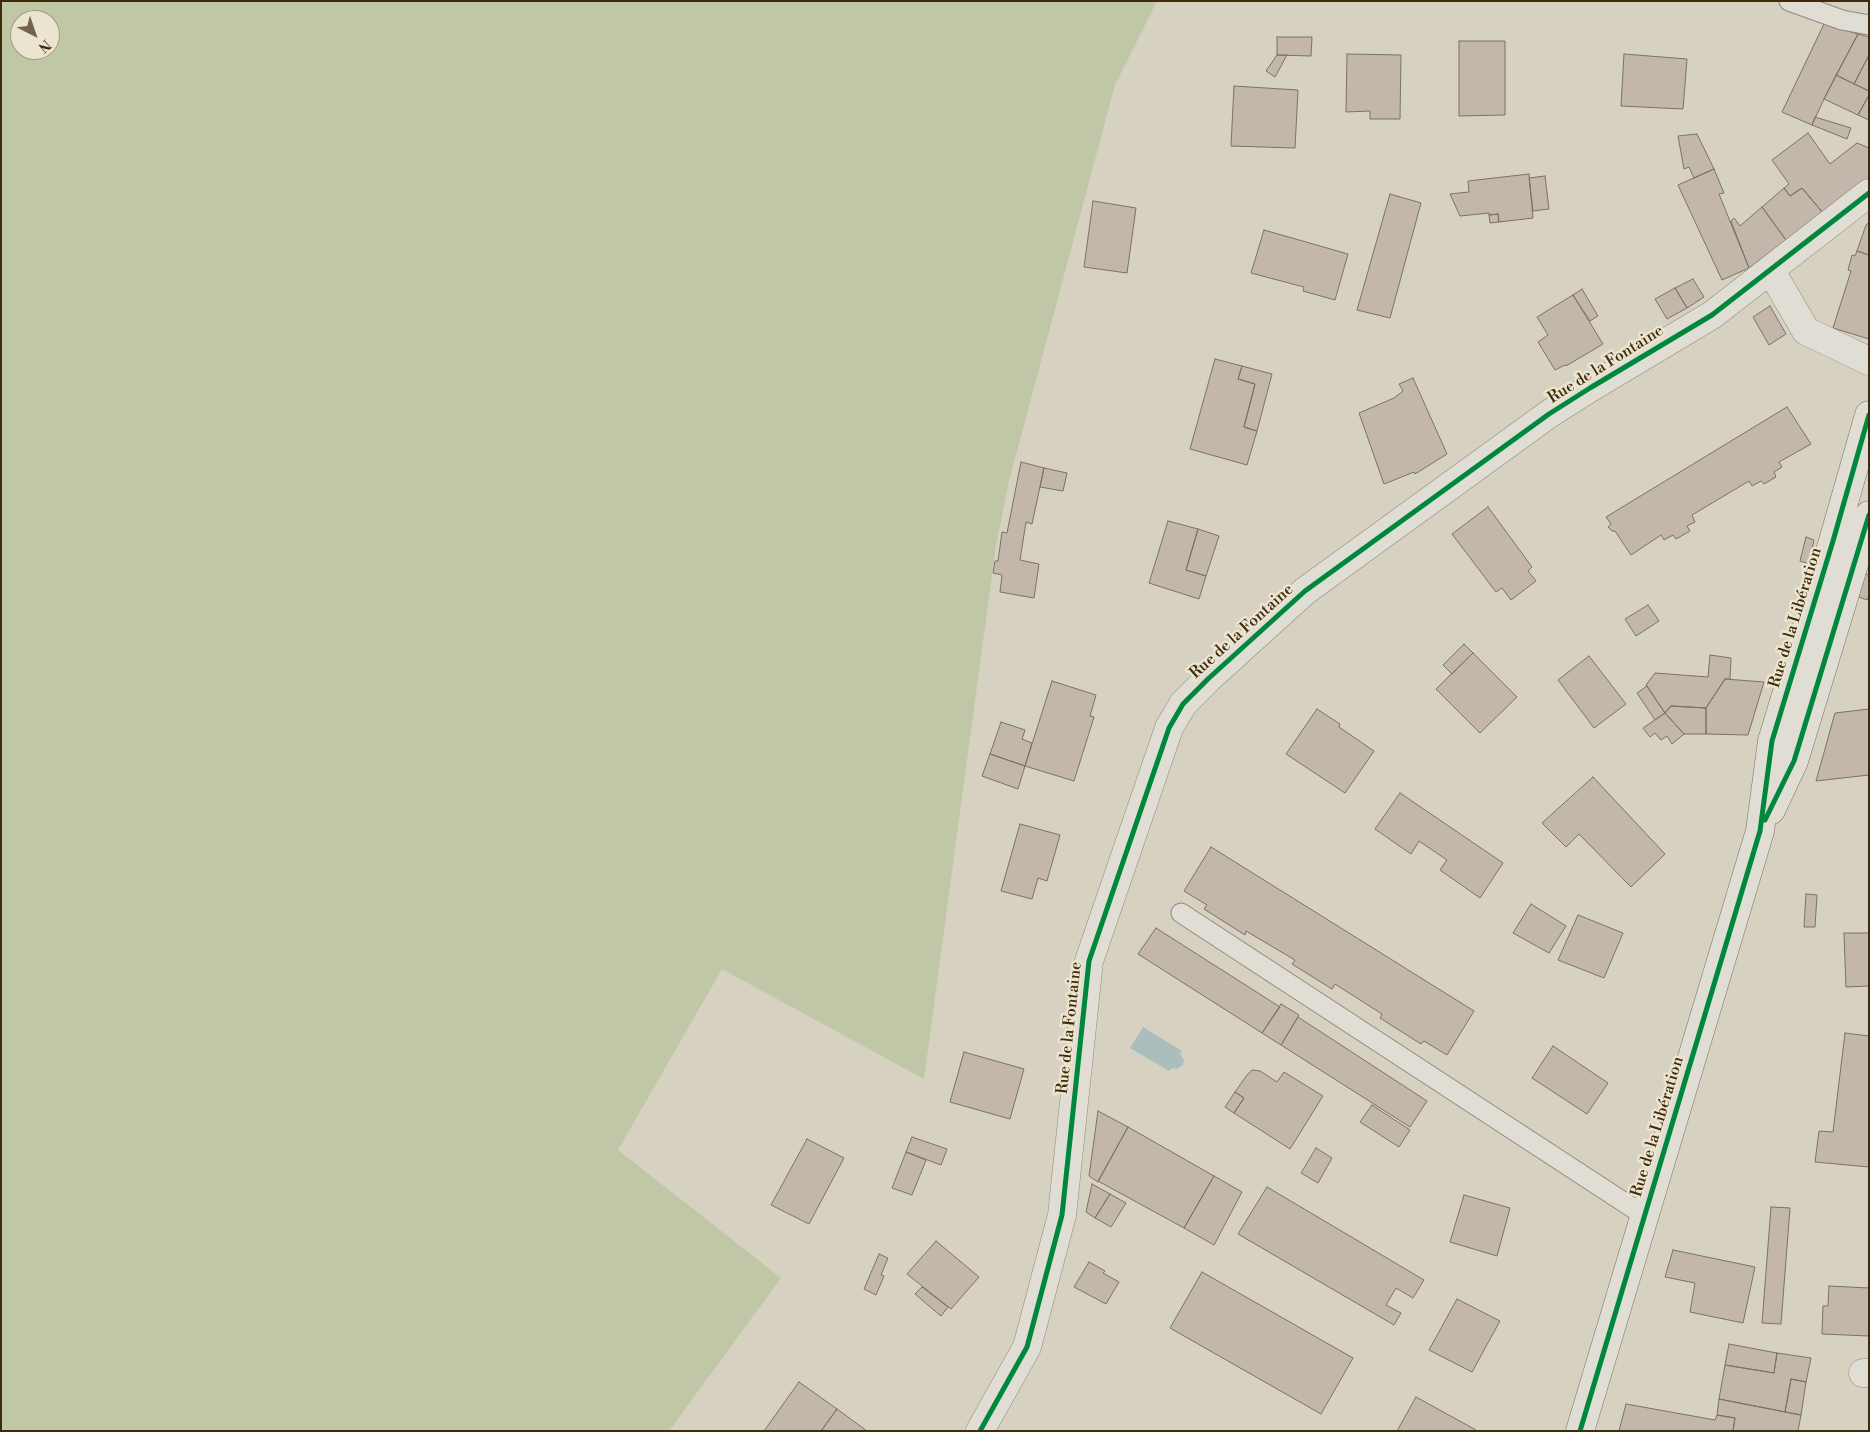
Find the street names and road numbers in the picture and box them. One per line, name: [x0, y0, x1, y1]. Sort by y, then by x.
street label: Rue de la Fontaine: [1545, 322, 1667, 408]
street label: Rue de la Libération: [1766, 546, 1826, 690]
street label: Rue de la Fontaine: [1186, 580, 1298, 684]
street label: Rue de la Fontaine: [1054, 961, 1086, 1095]
street label: Rue de la Libération: [1628, 1055, 1688, 1199]

